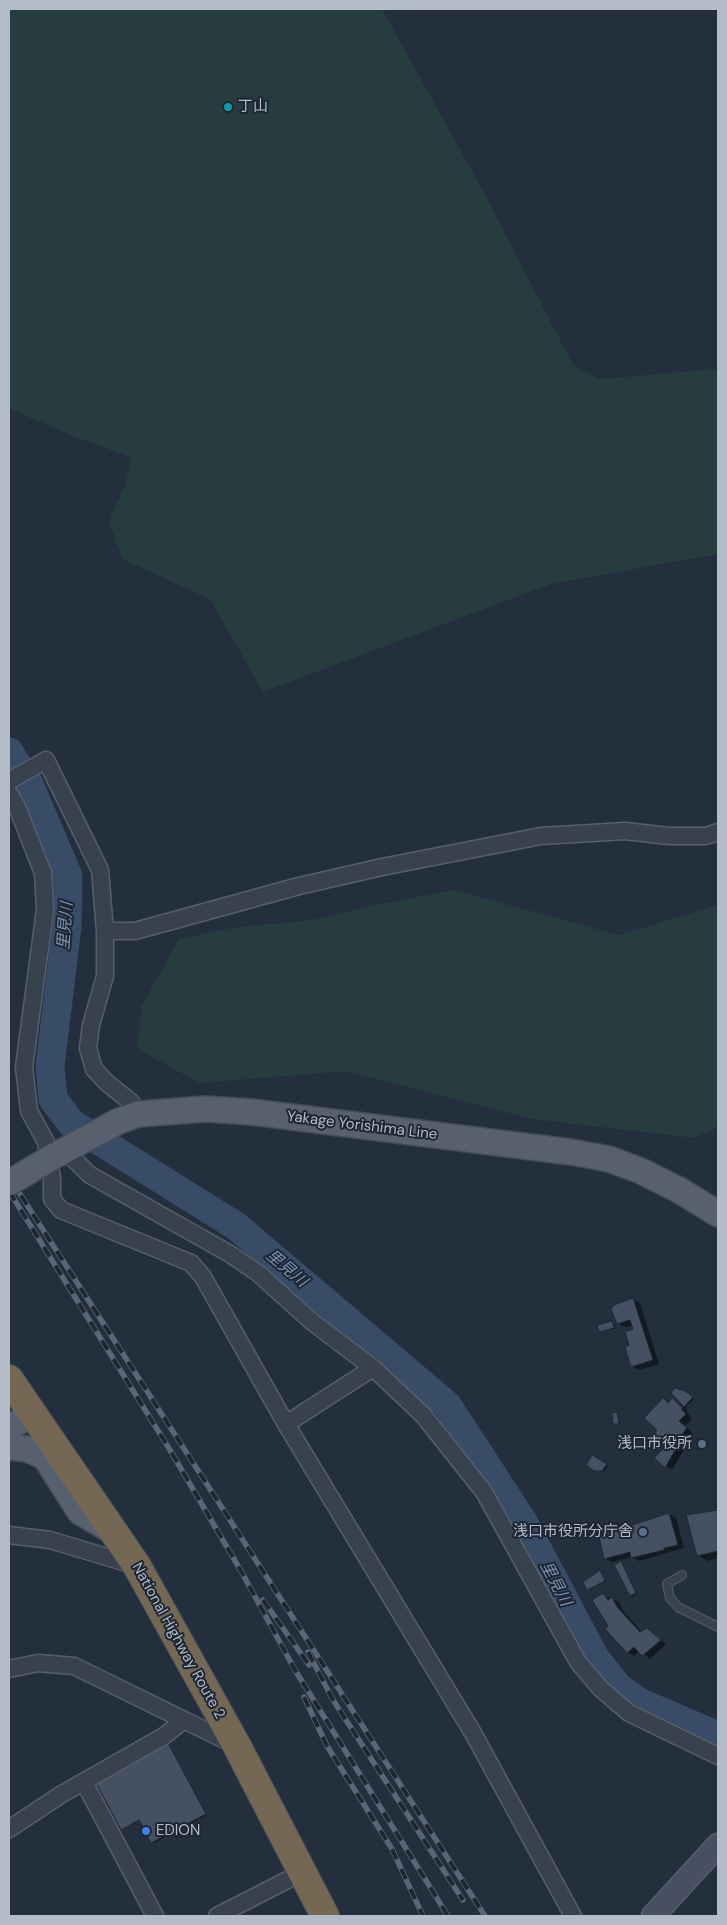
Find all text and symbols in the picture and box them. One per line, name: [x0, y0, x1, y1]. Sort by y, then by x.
place label: 丁山: [238, 98, 268, 116]
marker: 丁山: [222, 101, 234, 113]
water label: 里見川: [55, 901, 77, 951]
street label: Yakage Yorishima Line: [286, 1108, 438, 1144]
water label: 里見川: [261, 1246, 311, 1292]
place label: 浅口市役所: [617, 1435, 692, 1453]
marker: 浅口市役所: [696, 1438, 708, 1450]
place label: 浅口市役所分庁舎: [513, 1523, 633, 1541]
marker: 浅口市役所分庁舎: [637, 1526, 649, 1538]
water label: 里見川: [535, 1558, 575, 1610]
street label: National Highway Route 2: [128, 1560, 228, 1722]
place label: EDION: [156, 1822, 200, 1840]
marker: EDION: [140, 1825, 152, 1837]

